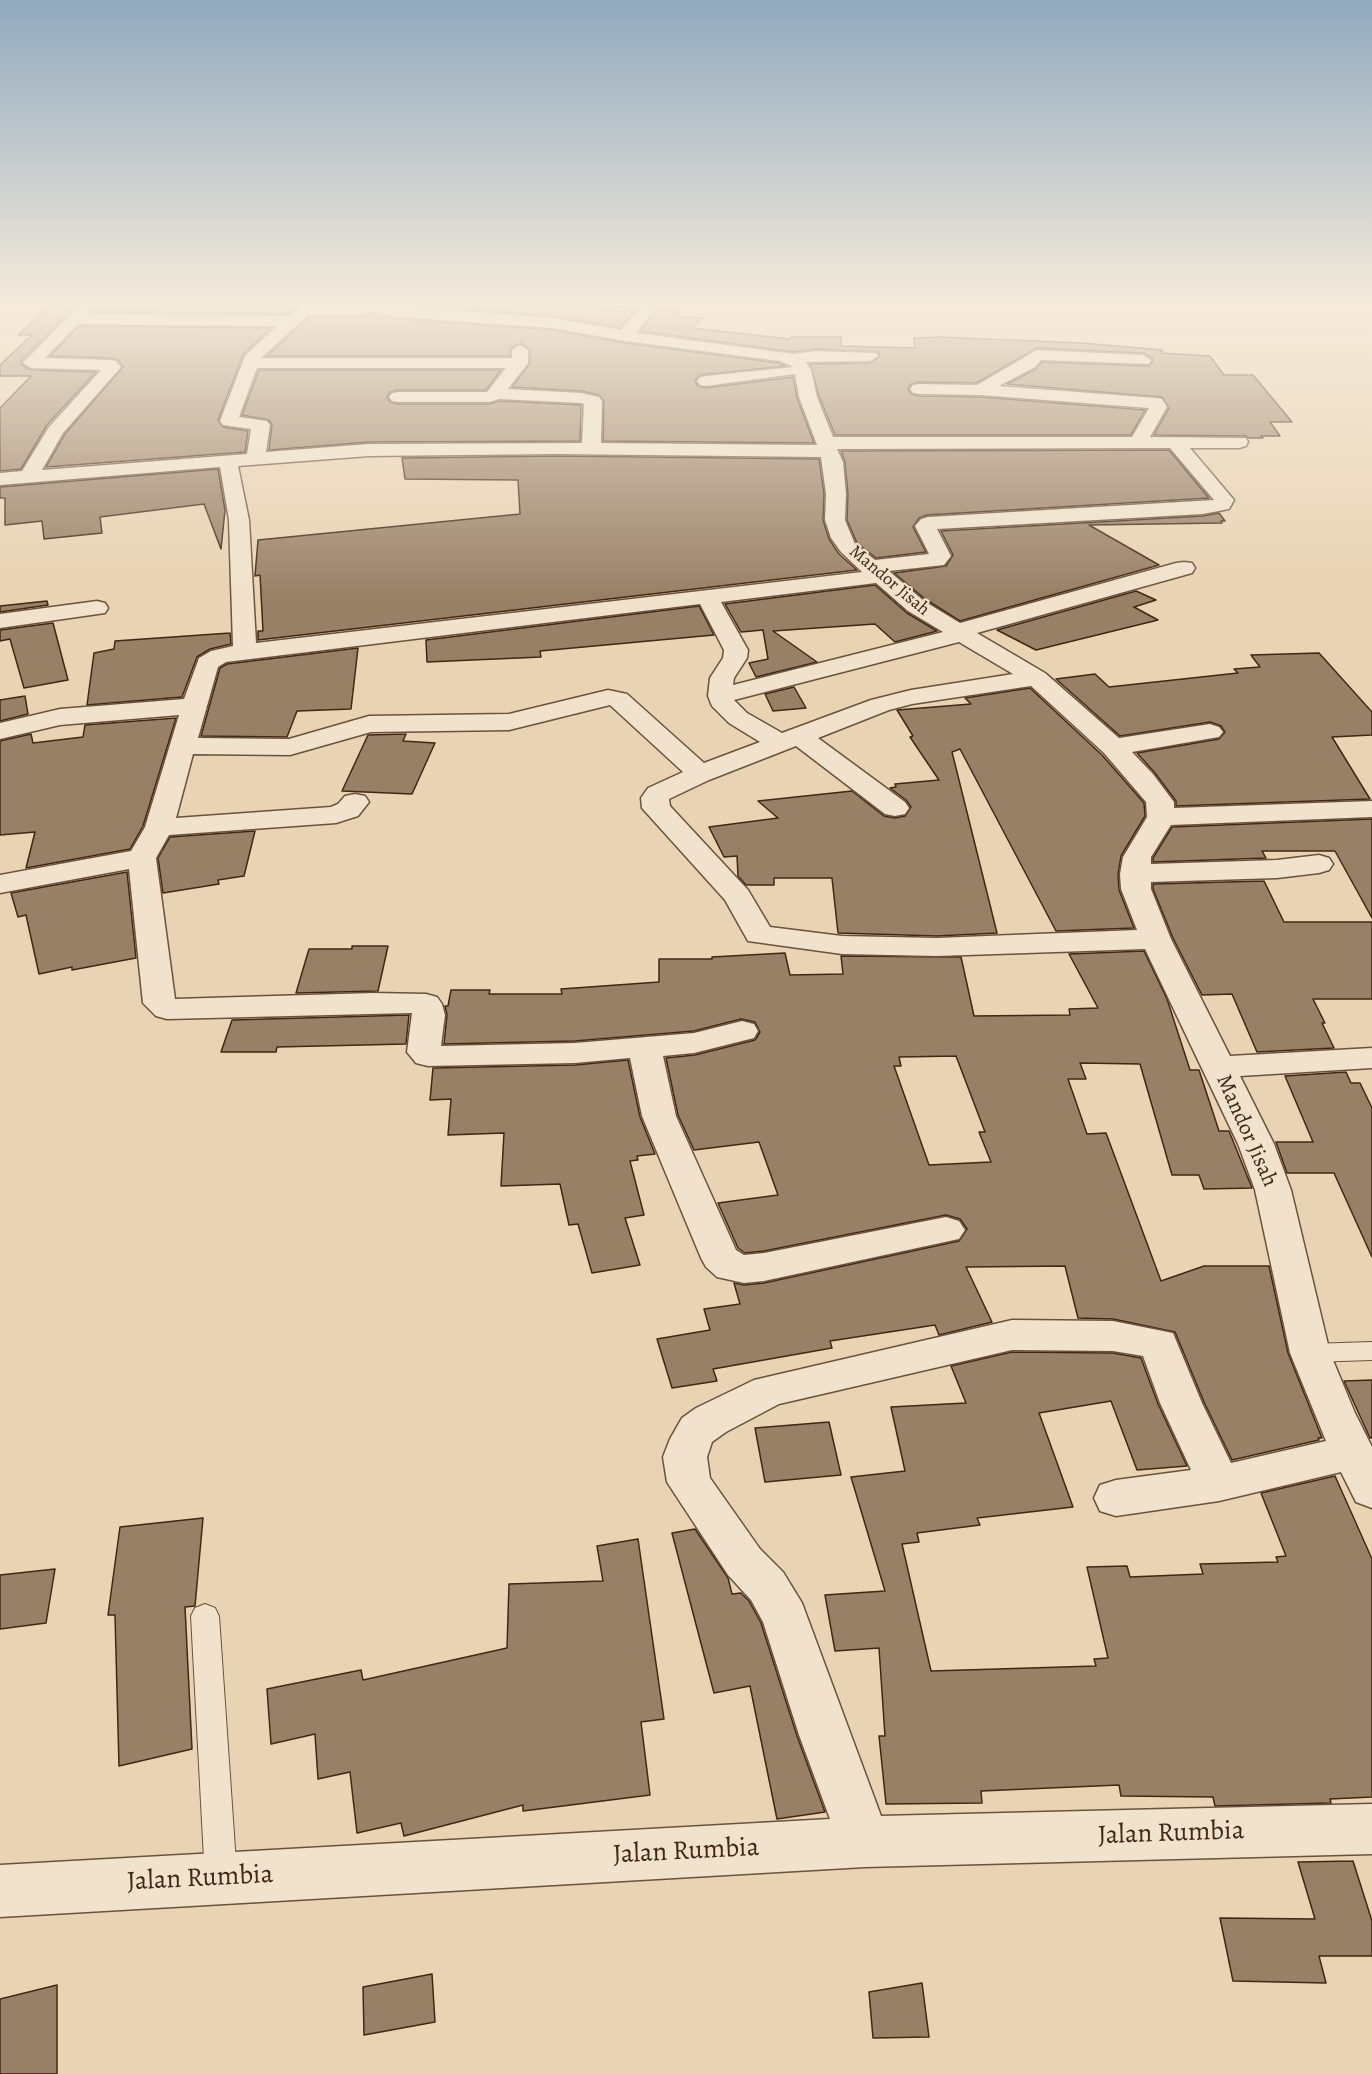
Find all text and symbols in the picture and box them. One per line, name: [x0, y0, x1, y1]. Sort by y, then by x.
street label: Mandor Jisah: [844, 541, 934, 621]
street label: Mandor Jisah: [1210, 1071, 1282, 1191]
street label: Jalan Rumbia: [1097, 1815, 1245, 1853]
street label: Jalan Rumbia: [612, 1832, 760, 1872]
street label: Jalan Rumbia: [126, 1859, 274, 1899]

